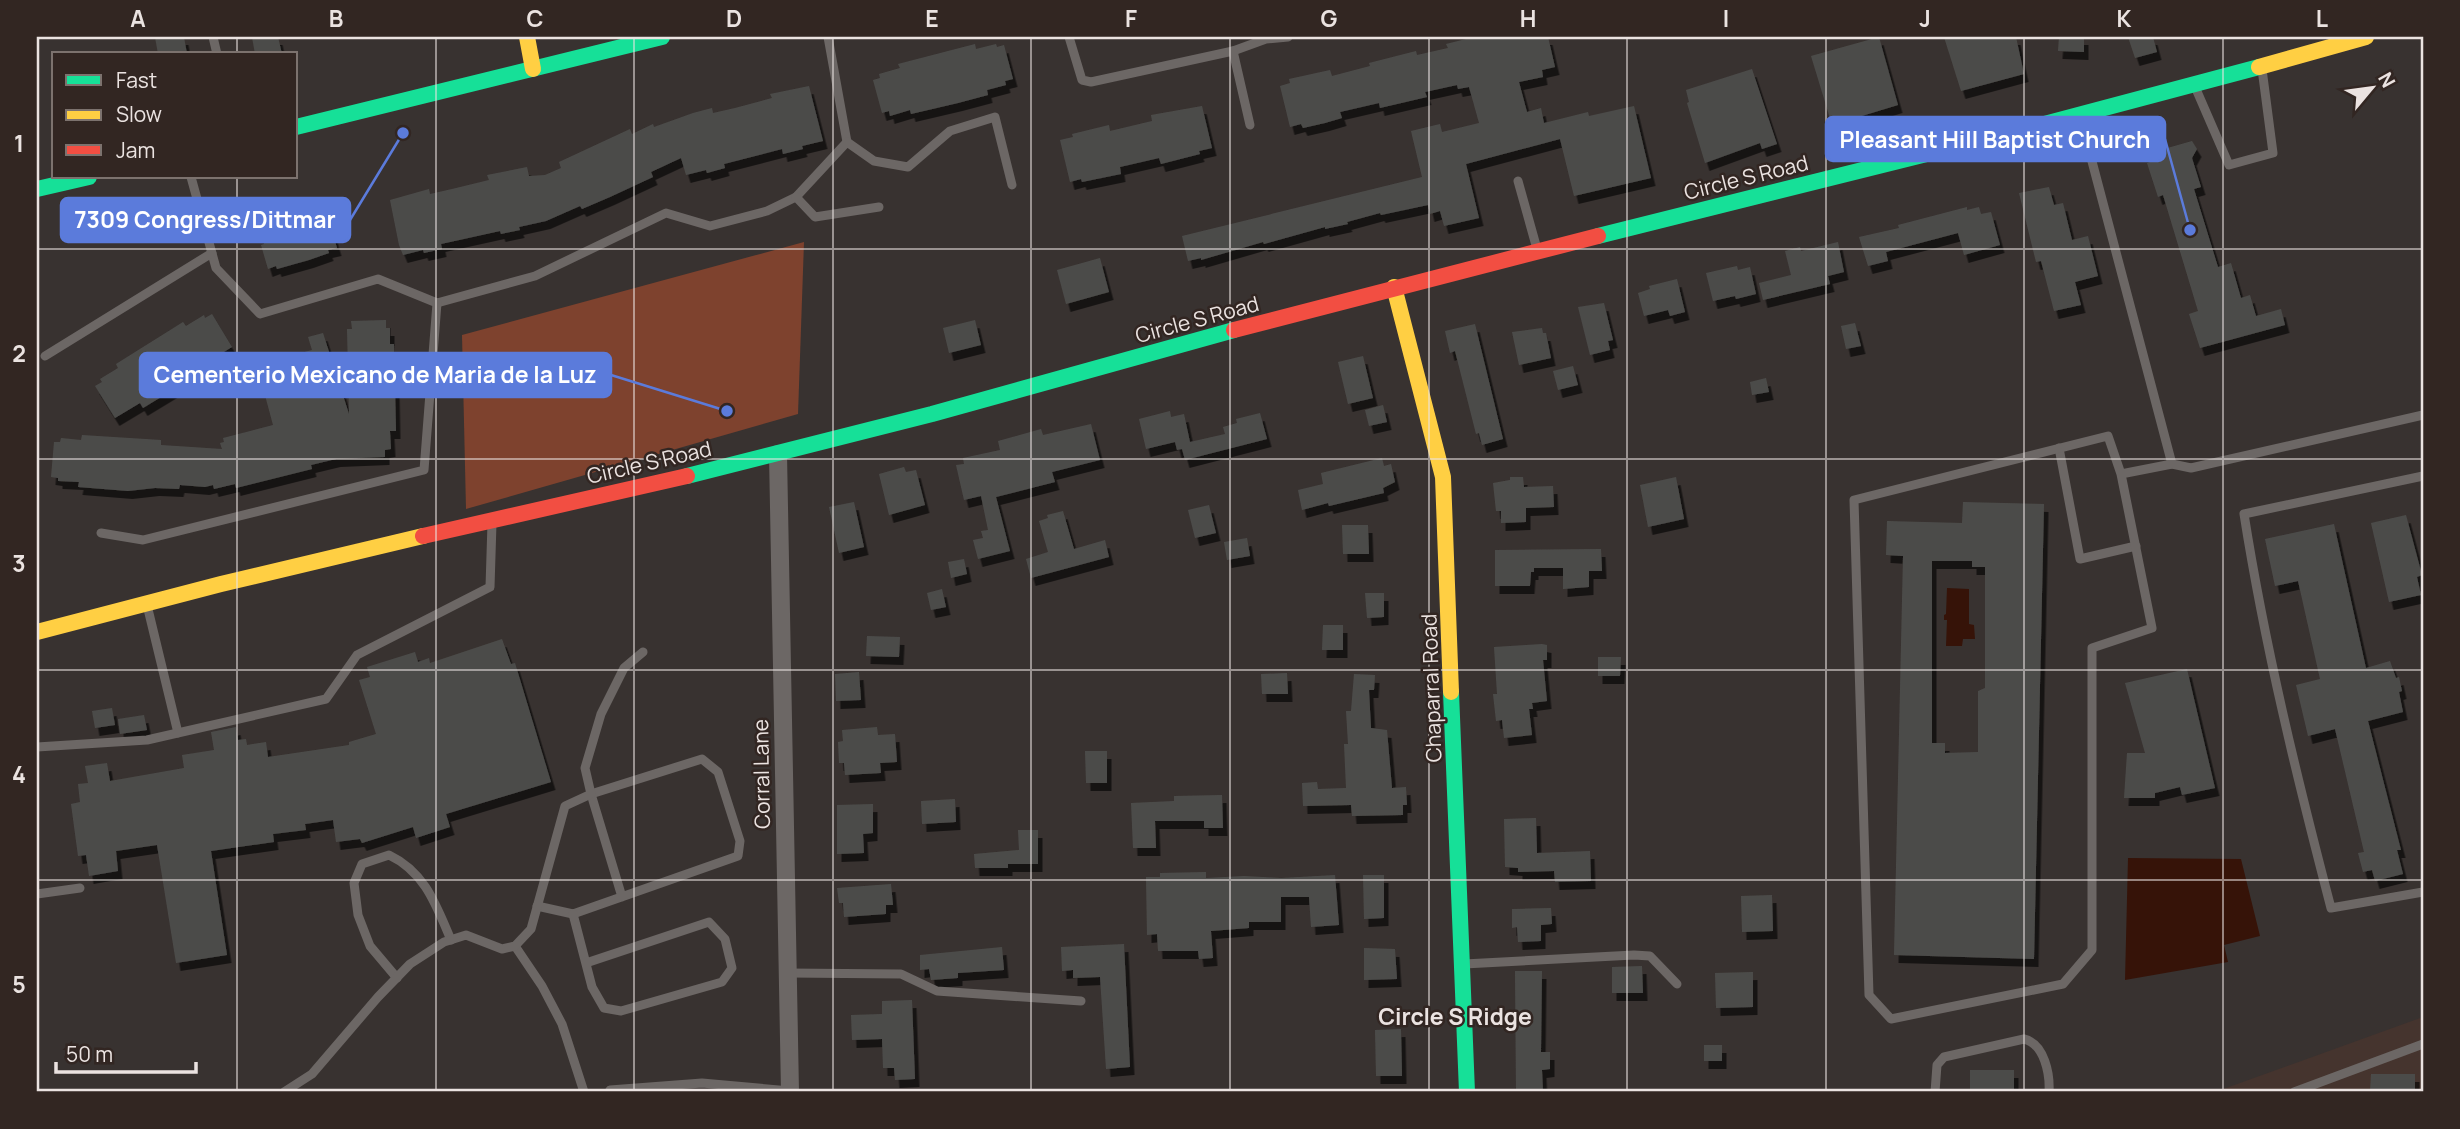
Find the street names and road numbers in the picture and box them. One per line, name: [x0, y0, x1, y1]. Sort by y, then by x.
street label: Circle S Road: [1681, 148, 1811, 206]
street label: Circle S Road: [1132, 289, 1262, 349]
street label: Circle S Road: [584, 434, 714, 490]
street label: Chaparral Road: [1414, 613, 1448, 763]
street label: Corral Lane: [746, 719, 776, 829]

